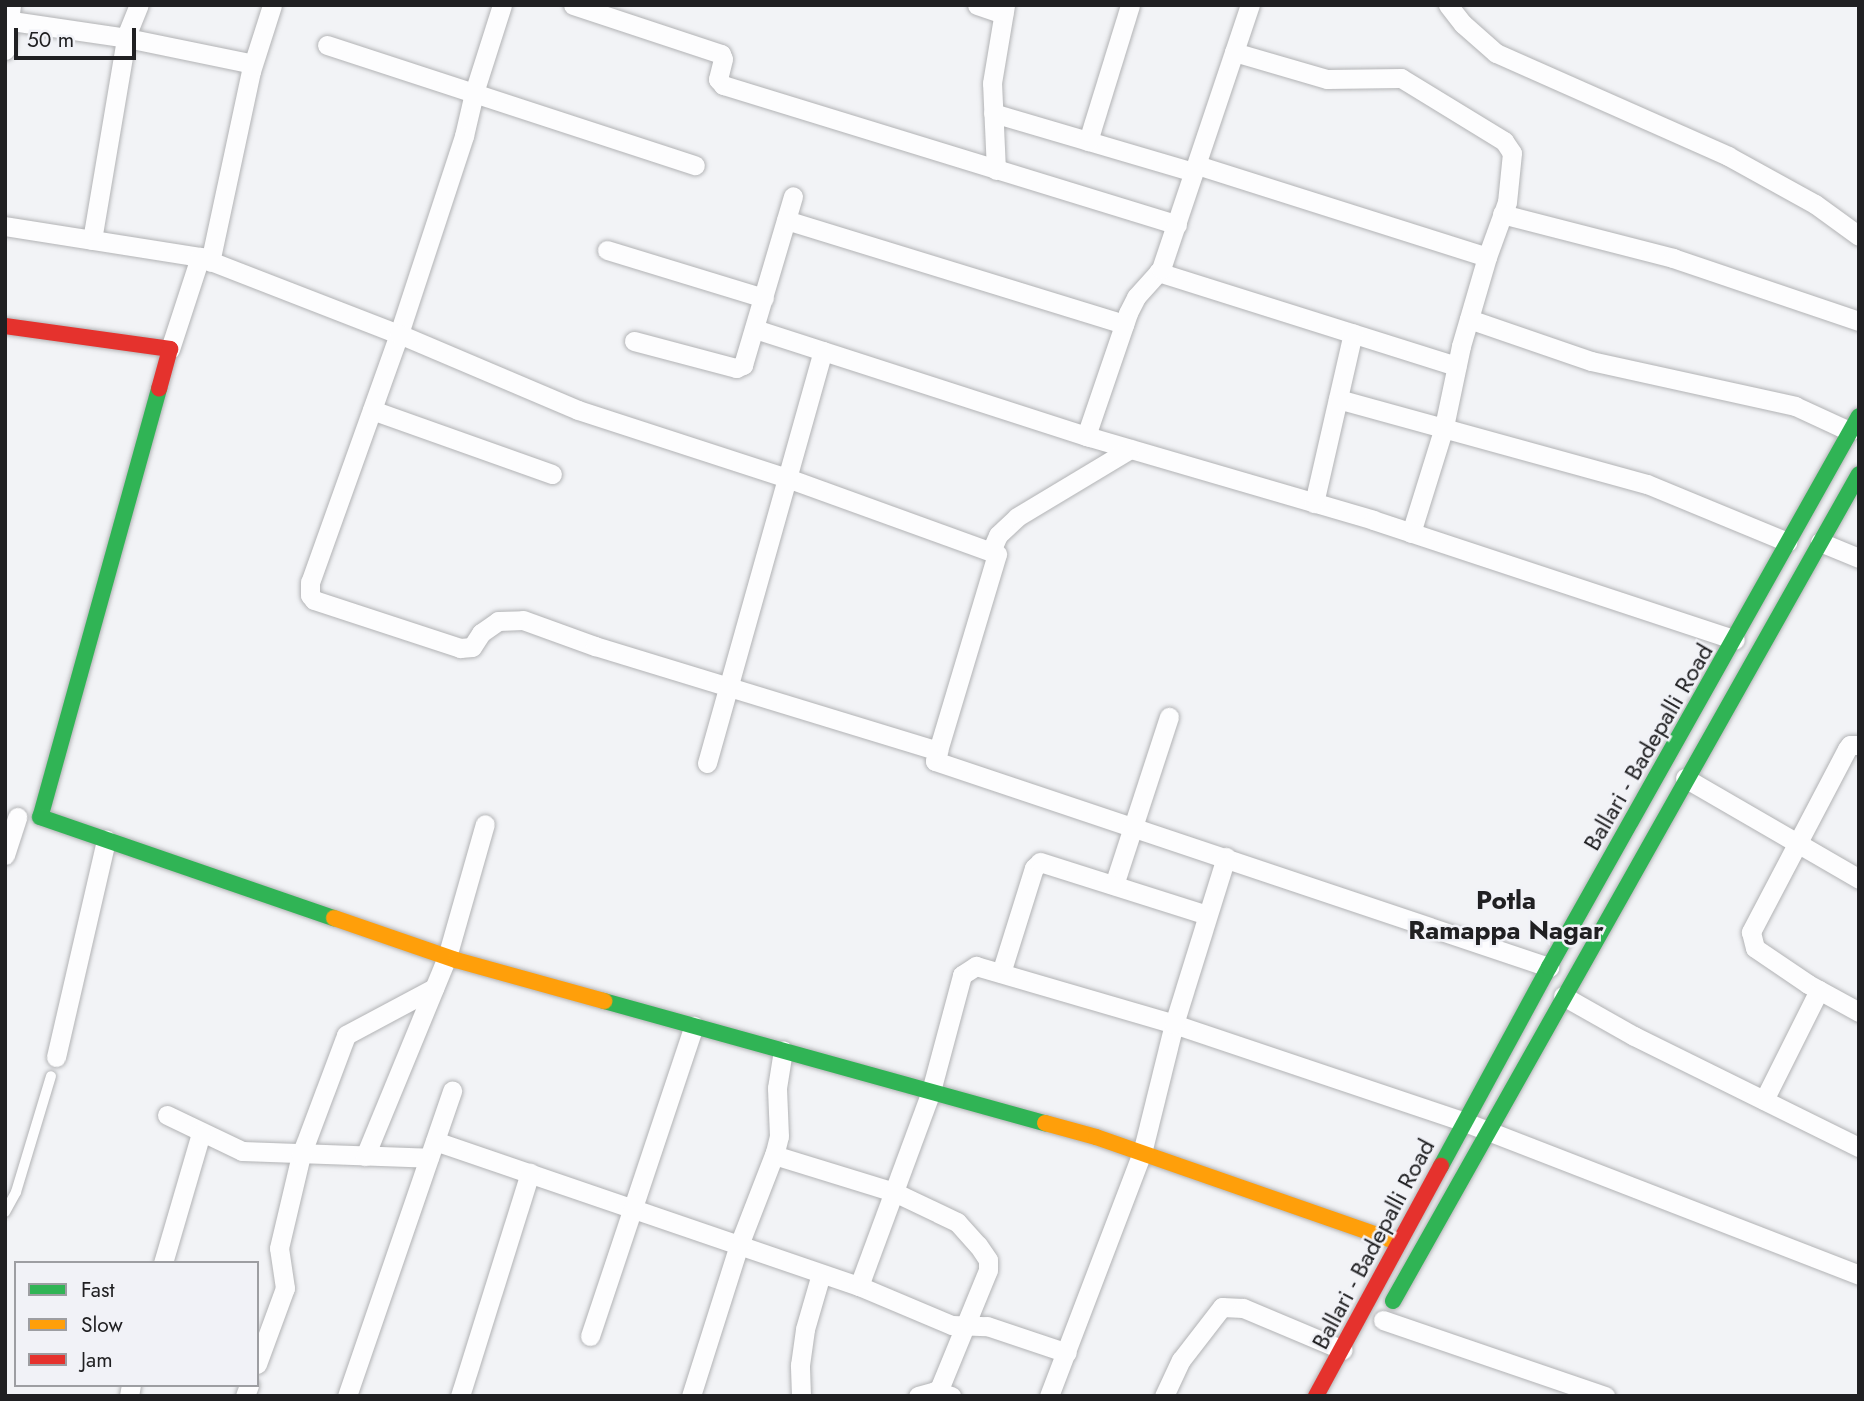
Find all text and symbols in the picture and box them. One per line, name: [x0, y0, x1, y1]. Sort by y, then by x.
scale bar: [18, 14, 140, 58]
text: 50 m: [27, 25, 74, 55]
street label: Ballari - Badepalli Road: [1577, 639, 1719, 855]
district label: Potla Ramappa Nagar: [1408, 885, 1604, 946]
street label: Ballari - Badepalli Road: [1305, 1134, 1441, 1354]
legend: [14, 1261, 259, 1387]
text: Fast: [81, 1275, 114, 1305]
text: Slow: [81, 1310, 123, 1340]
text: Jam: [81, 1345, 113, 1375]

